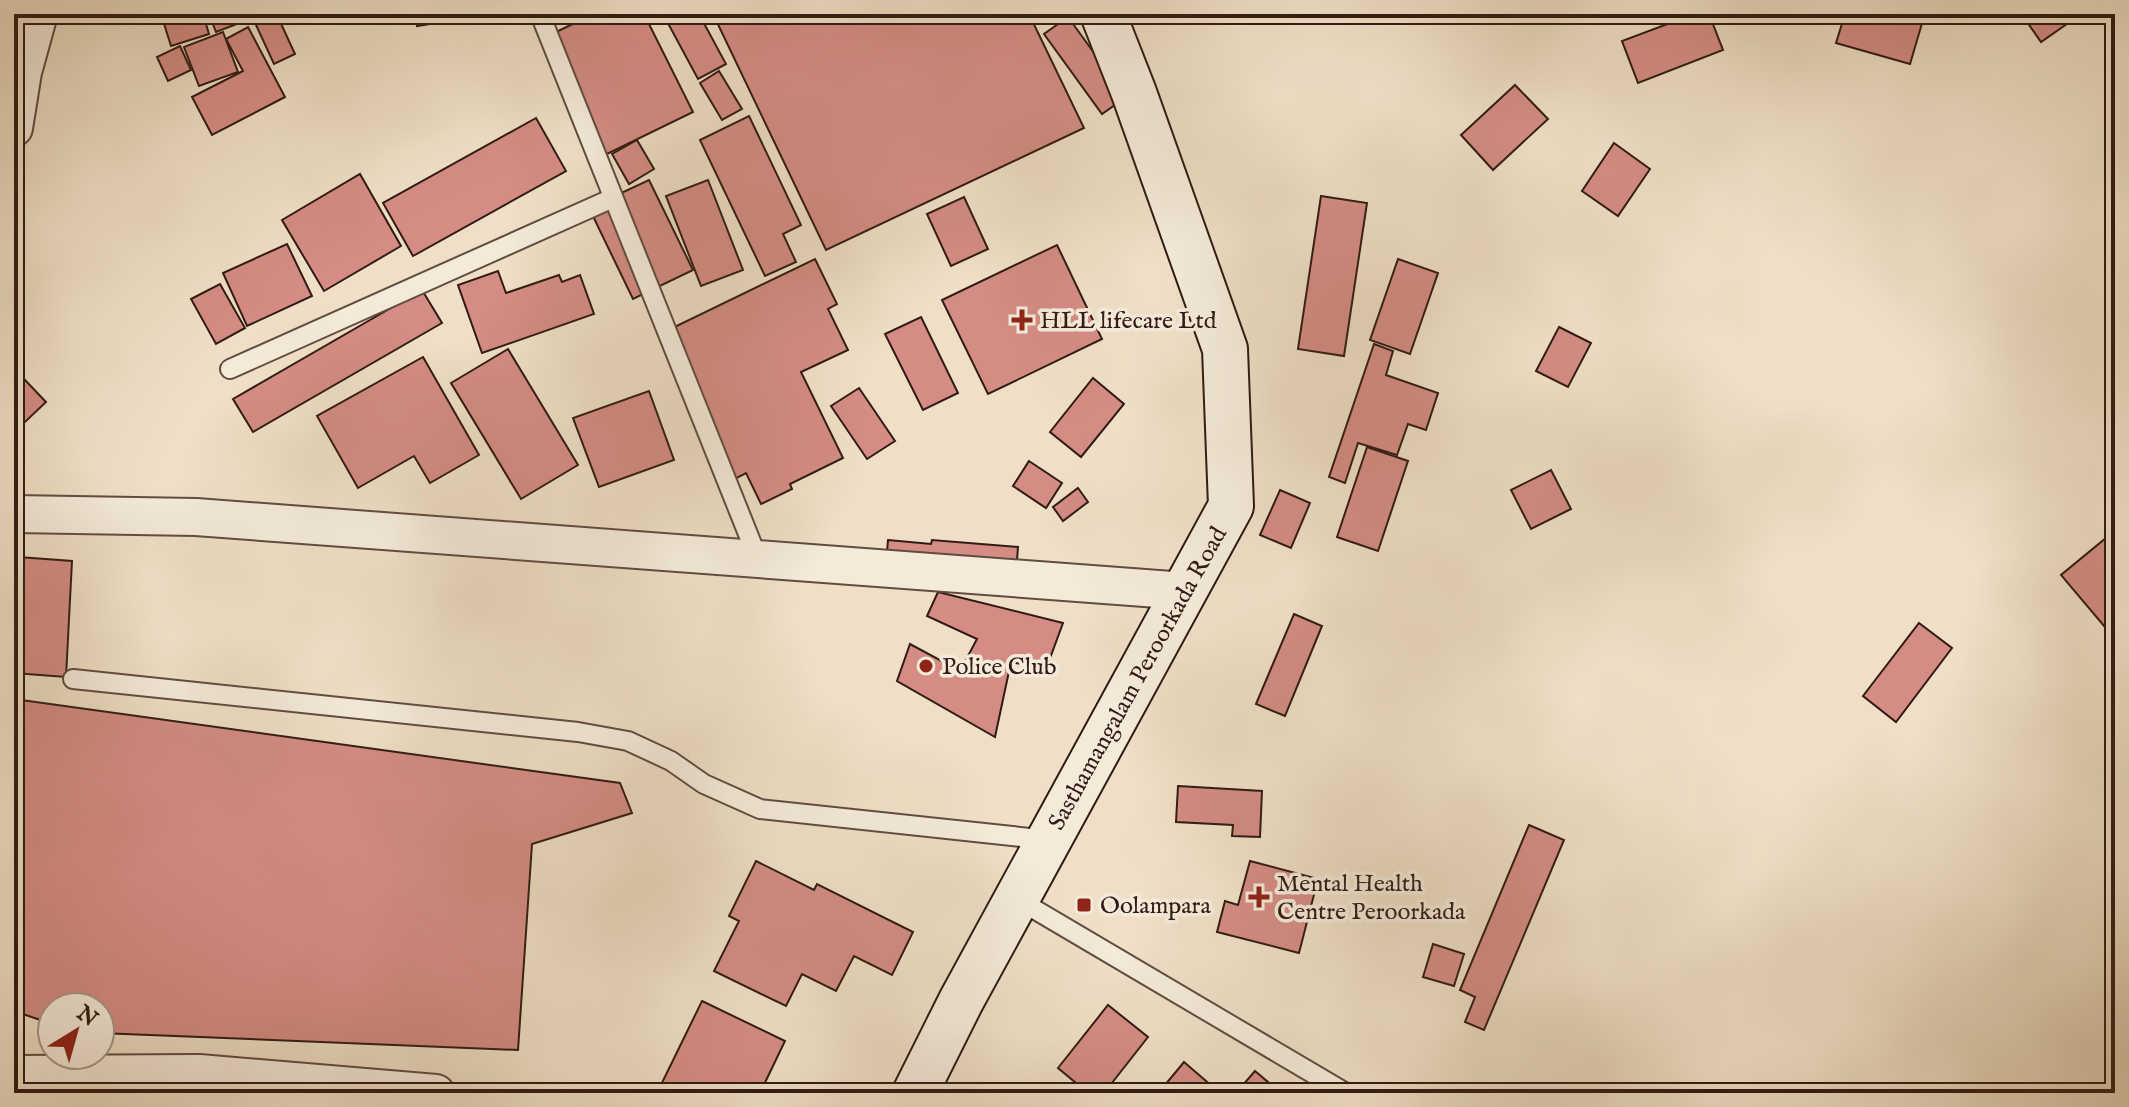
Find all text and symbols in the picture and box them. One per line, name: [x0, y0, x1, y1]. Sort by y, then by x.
place label: HLL lifecare Ltd: [1040, 306, 1217, 337]
marker: HLL lifecare Ltd: [1011, 309, 1033, 331]
street label: Sasthamangalam Peroorkada Road: [1042, 521, 1235, 836]
place label: Police Club: [942, 652, 1057, 683]
marker: Police Club: [917, 657, 935, 675]
place label: Mental Health Centre Peroorkada: [1277, 869, 1466, 928]
marker: Mental Health Centre Peroorkada: [1248, 886, 1270, 908]
place label: Oolampara: [1100, 891, 1211, 922]
marker: Oolampara: [1075, 896, 1093, 914]
north arrow: [36, 991, 116, 1071]
text: N: [70, 999, 103, 1034]

